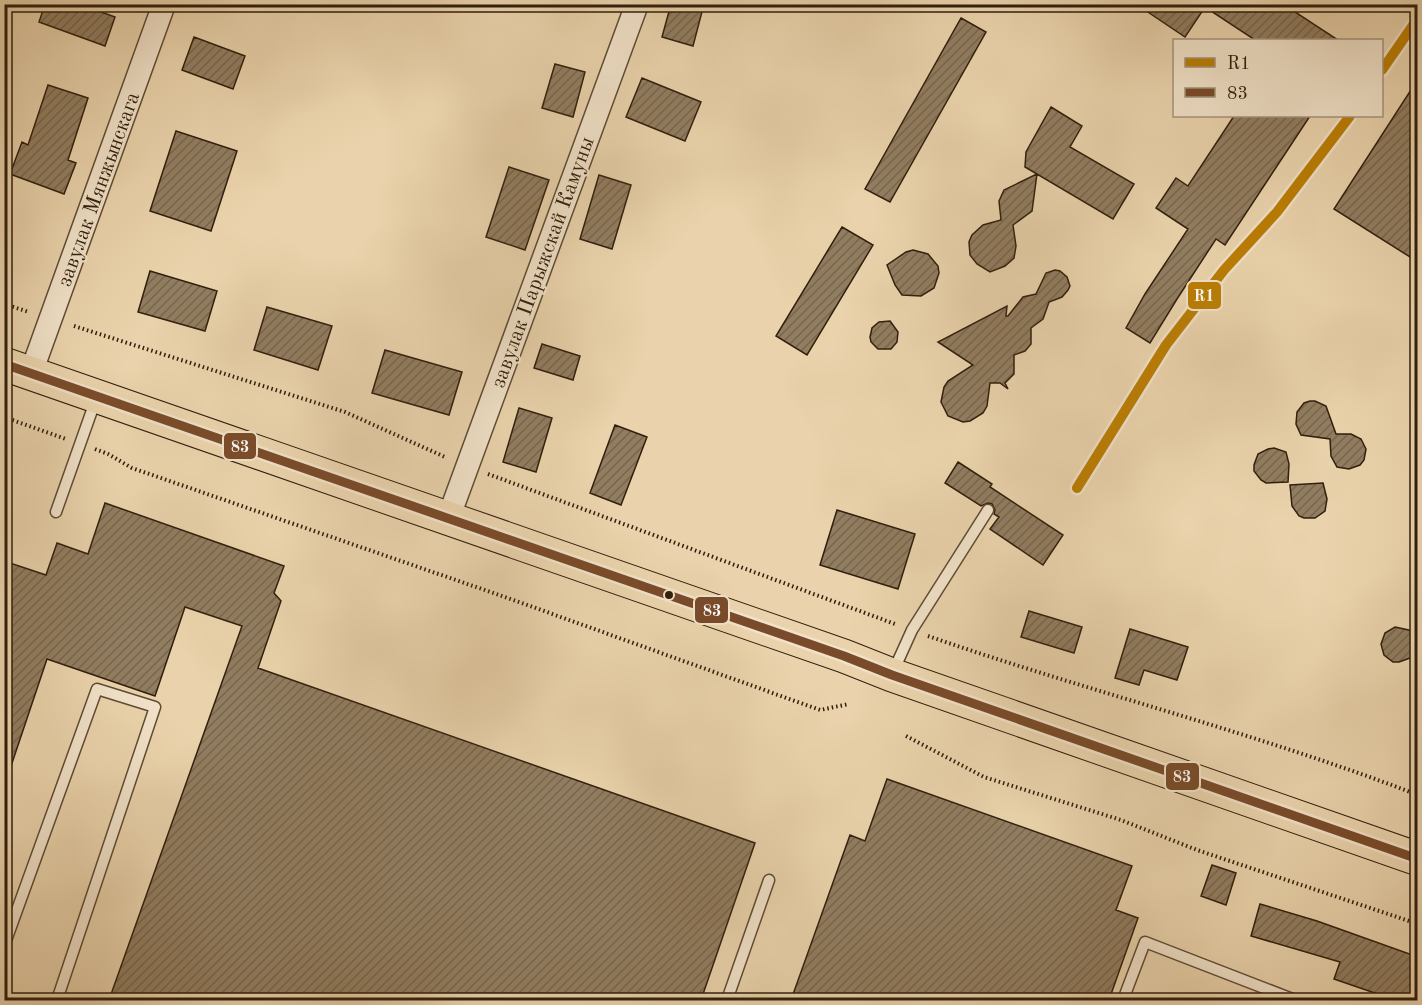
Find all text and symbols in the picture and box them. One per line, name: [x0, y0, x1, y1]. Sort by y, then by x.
legend: [1173, 39, 1383, 117]
text: R1: [1227, 55, 1250, 73]
text: 83: [1227, 85, 1248, 103]
street label: завулак Мянжынскага: [54, 90, 144, 290]
street label: завулак Парыжскай Камуны: [488, 134, 599, 391]
line badge: R1: [1187, 281, 1222, 310]
text: R1: [1194, 289, 1214, 305]
line badge: 83: [223, 432, 257, 460]
text: 83: [231, 440, 249, 456]
unlabelled marker: [663, 589, 675, 601]
line badge: 83: [694, 596, 729, 624]
text: 83: [703, 604, 721, 620]
line badge: 83: [1165, 762, 1200, 791]
text: 83: [1173, 770, 1191, 786]

